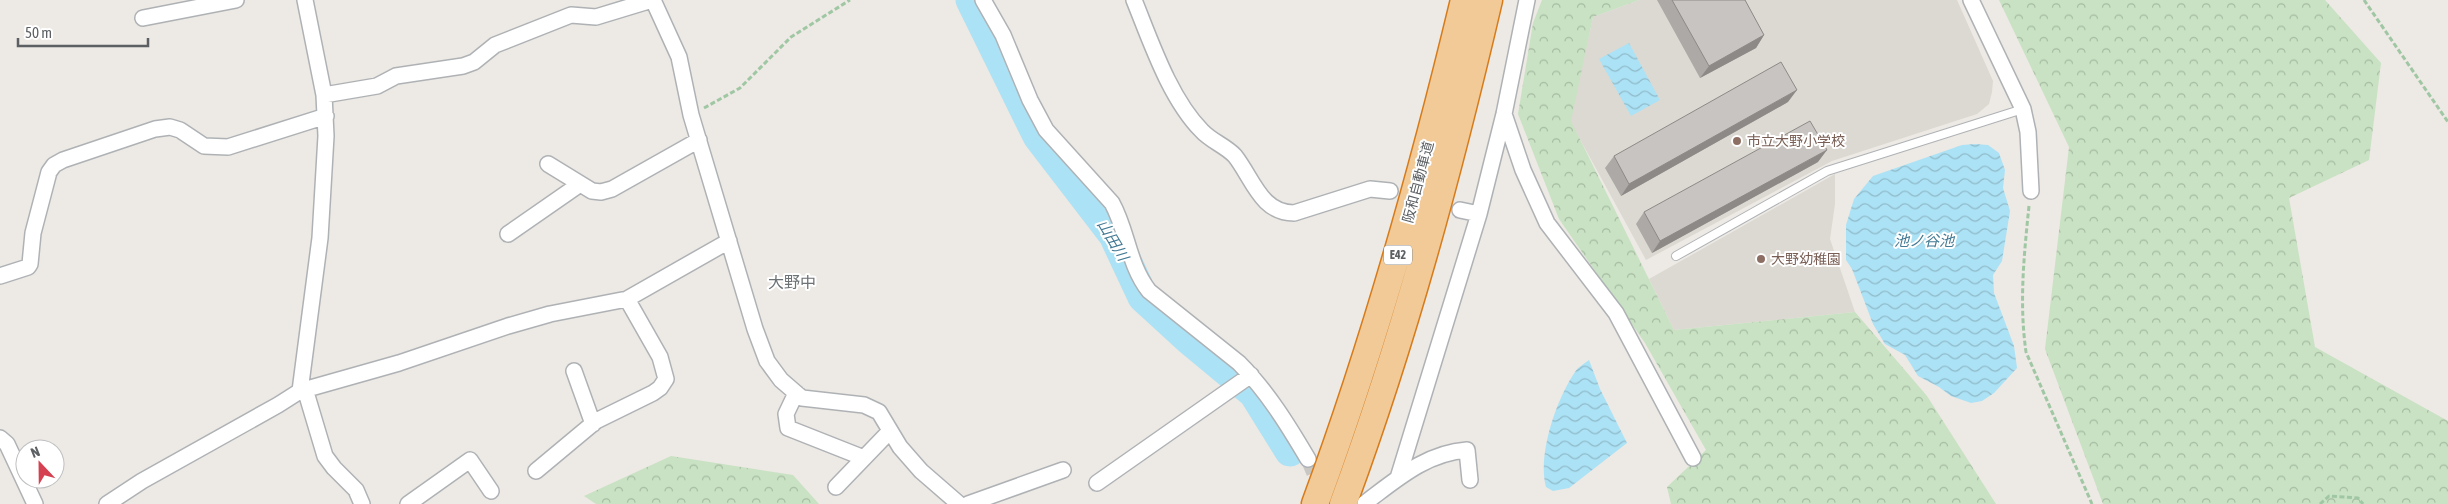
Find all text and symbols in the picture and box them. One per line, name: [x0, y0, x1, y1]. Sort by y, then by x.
scale bar: [18, 15, 148, 47]
text: 50 m: [25, 24, 52, 41]
place label: 市立大野小学校: [1747, 133, 1845, 149]
marker: 市立大野小学校: [1731, 135, 1743, 147]
street label: 阪和自動車道: [1399, 139, 1437, 225]
water label: 山田川: [1094, 216, 1133, 265]
water label: 池ノ谷池: [1894, 232, 1956, 249]
road number: E42: [1384, 246, 1412, 264]
place label: 大野幼稚園: [1771, 251, 1841, 267]
marker: 大野幼稚園: [1755, 253, 1767, 265]
district label: 大野中: [768, 273, 816, 291]
north arrow: [15, 439, 65, 489]
text: N: [28, 443, 42, 461]

